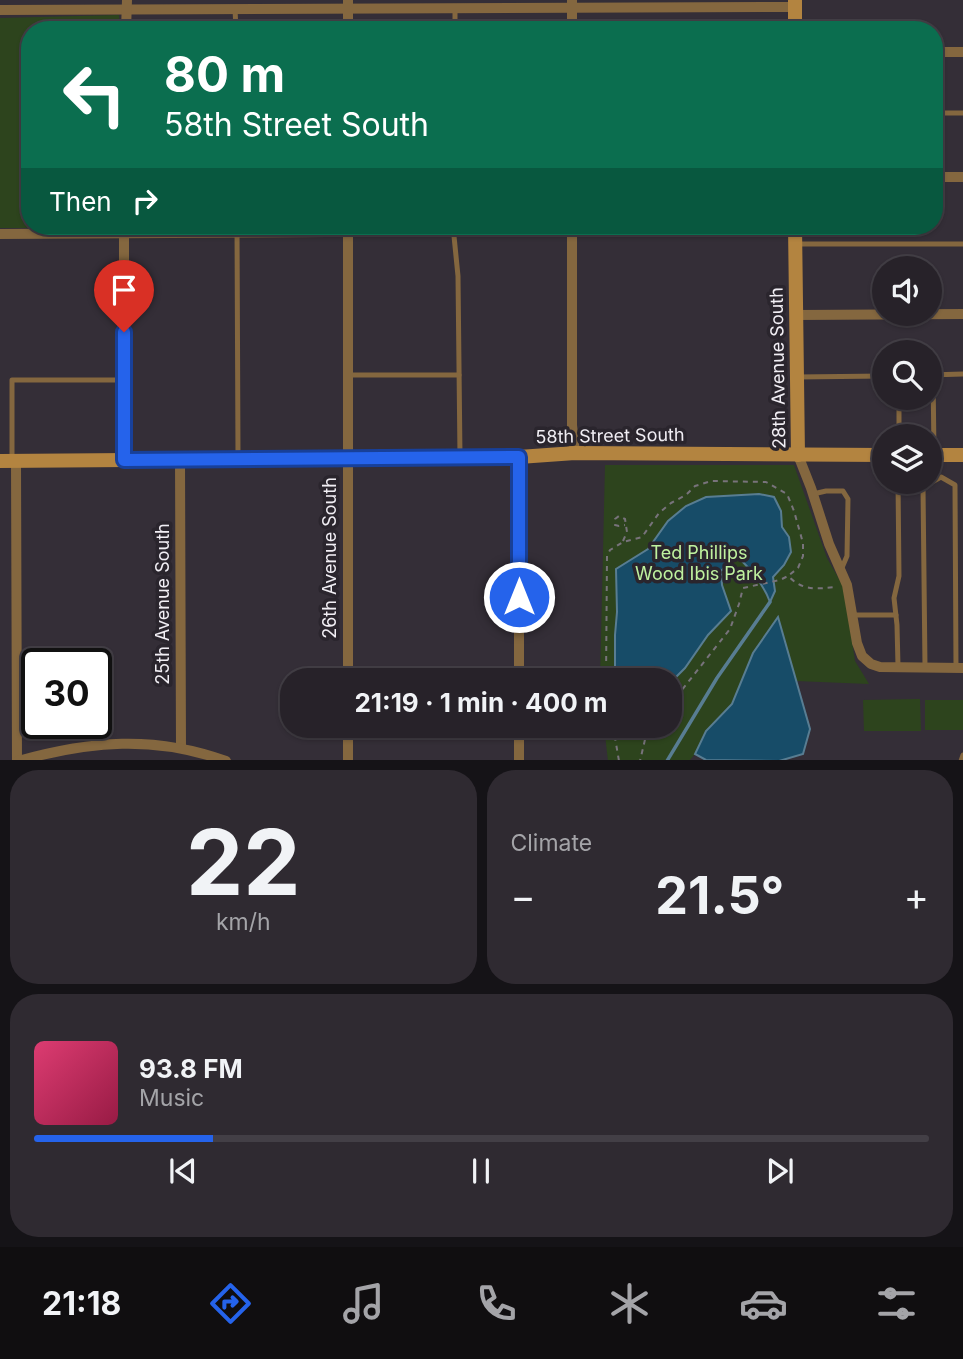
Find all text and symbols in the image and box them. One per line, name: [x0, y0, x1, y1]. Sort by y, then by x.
text: 80 m: [164, 45, 285, 104]
icon: left: [49, 49, 140, 140]
text: 58th Street South: [164, 105, 429, 144]
icon: right: [126, 182, 164, 220]
text: Then: [49, 186, 112, 217]
map controls: [872, 256, 942, 494]
button: sound: [872, 256, 942, 326]
pin: [94, 260, 154, 332]
icon: arrive: [105, 271, 143, 309]
street label: 28th Avenue South: [766, 287, 789, 449]
button: search: [872, 340, 942, 410]
street label: 58th Street South: [535, 424, 685, 447]
button: layers: [872, 424, 942, 494]
street label: 26th Avenue South: [319, 477, 340, 639]
street label: 25th Avenue South: [152, 523, 173, 685]
park label: Ted Phillips Wood Ibis Park: [635, 542, 763, 584]
position arrow: [482, 560, 556, 634]
speed limit sign: 30: [21, 648, 112, 739]
text: 21:19 · 1 min · 400 m: [354, 687, 608, 718]
text: 22: [186, 807, 301, 917]
text: Climate: [511, 829, 592, 857]
text: 21.5°: [655, 864, 784, 927]
text: −: [511, 873, 536, 919]
text: +: [904, 873, 929, 919]
text: km/h: [216, 908, 271, 936]
text: 93.8 FM: [139, 1053, 243, 1084]
text: Music: [139, 1084, 204, 1112]
icon: previous: [164, 1152, 202, 1190]
icon: pause: [462, 1152, 500, 1190]
icon: next: [761, 1152, 799, 1190]
icon: directions: [206, 1279, 255, 1328]
icon: music: [339, 1279, 388, 1328]
icon: phone: [472, 1279, 521, 1328]
icon: climate: [605, 1279, 654, 1328]
icon: car: [739, 1279, 788, 1328]
icon: filters: [872, 1279, 921, 1328]
text: 21:18: [42, 1284, 121, 1323]

